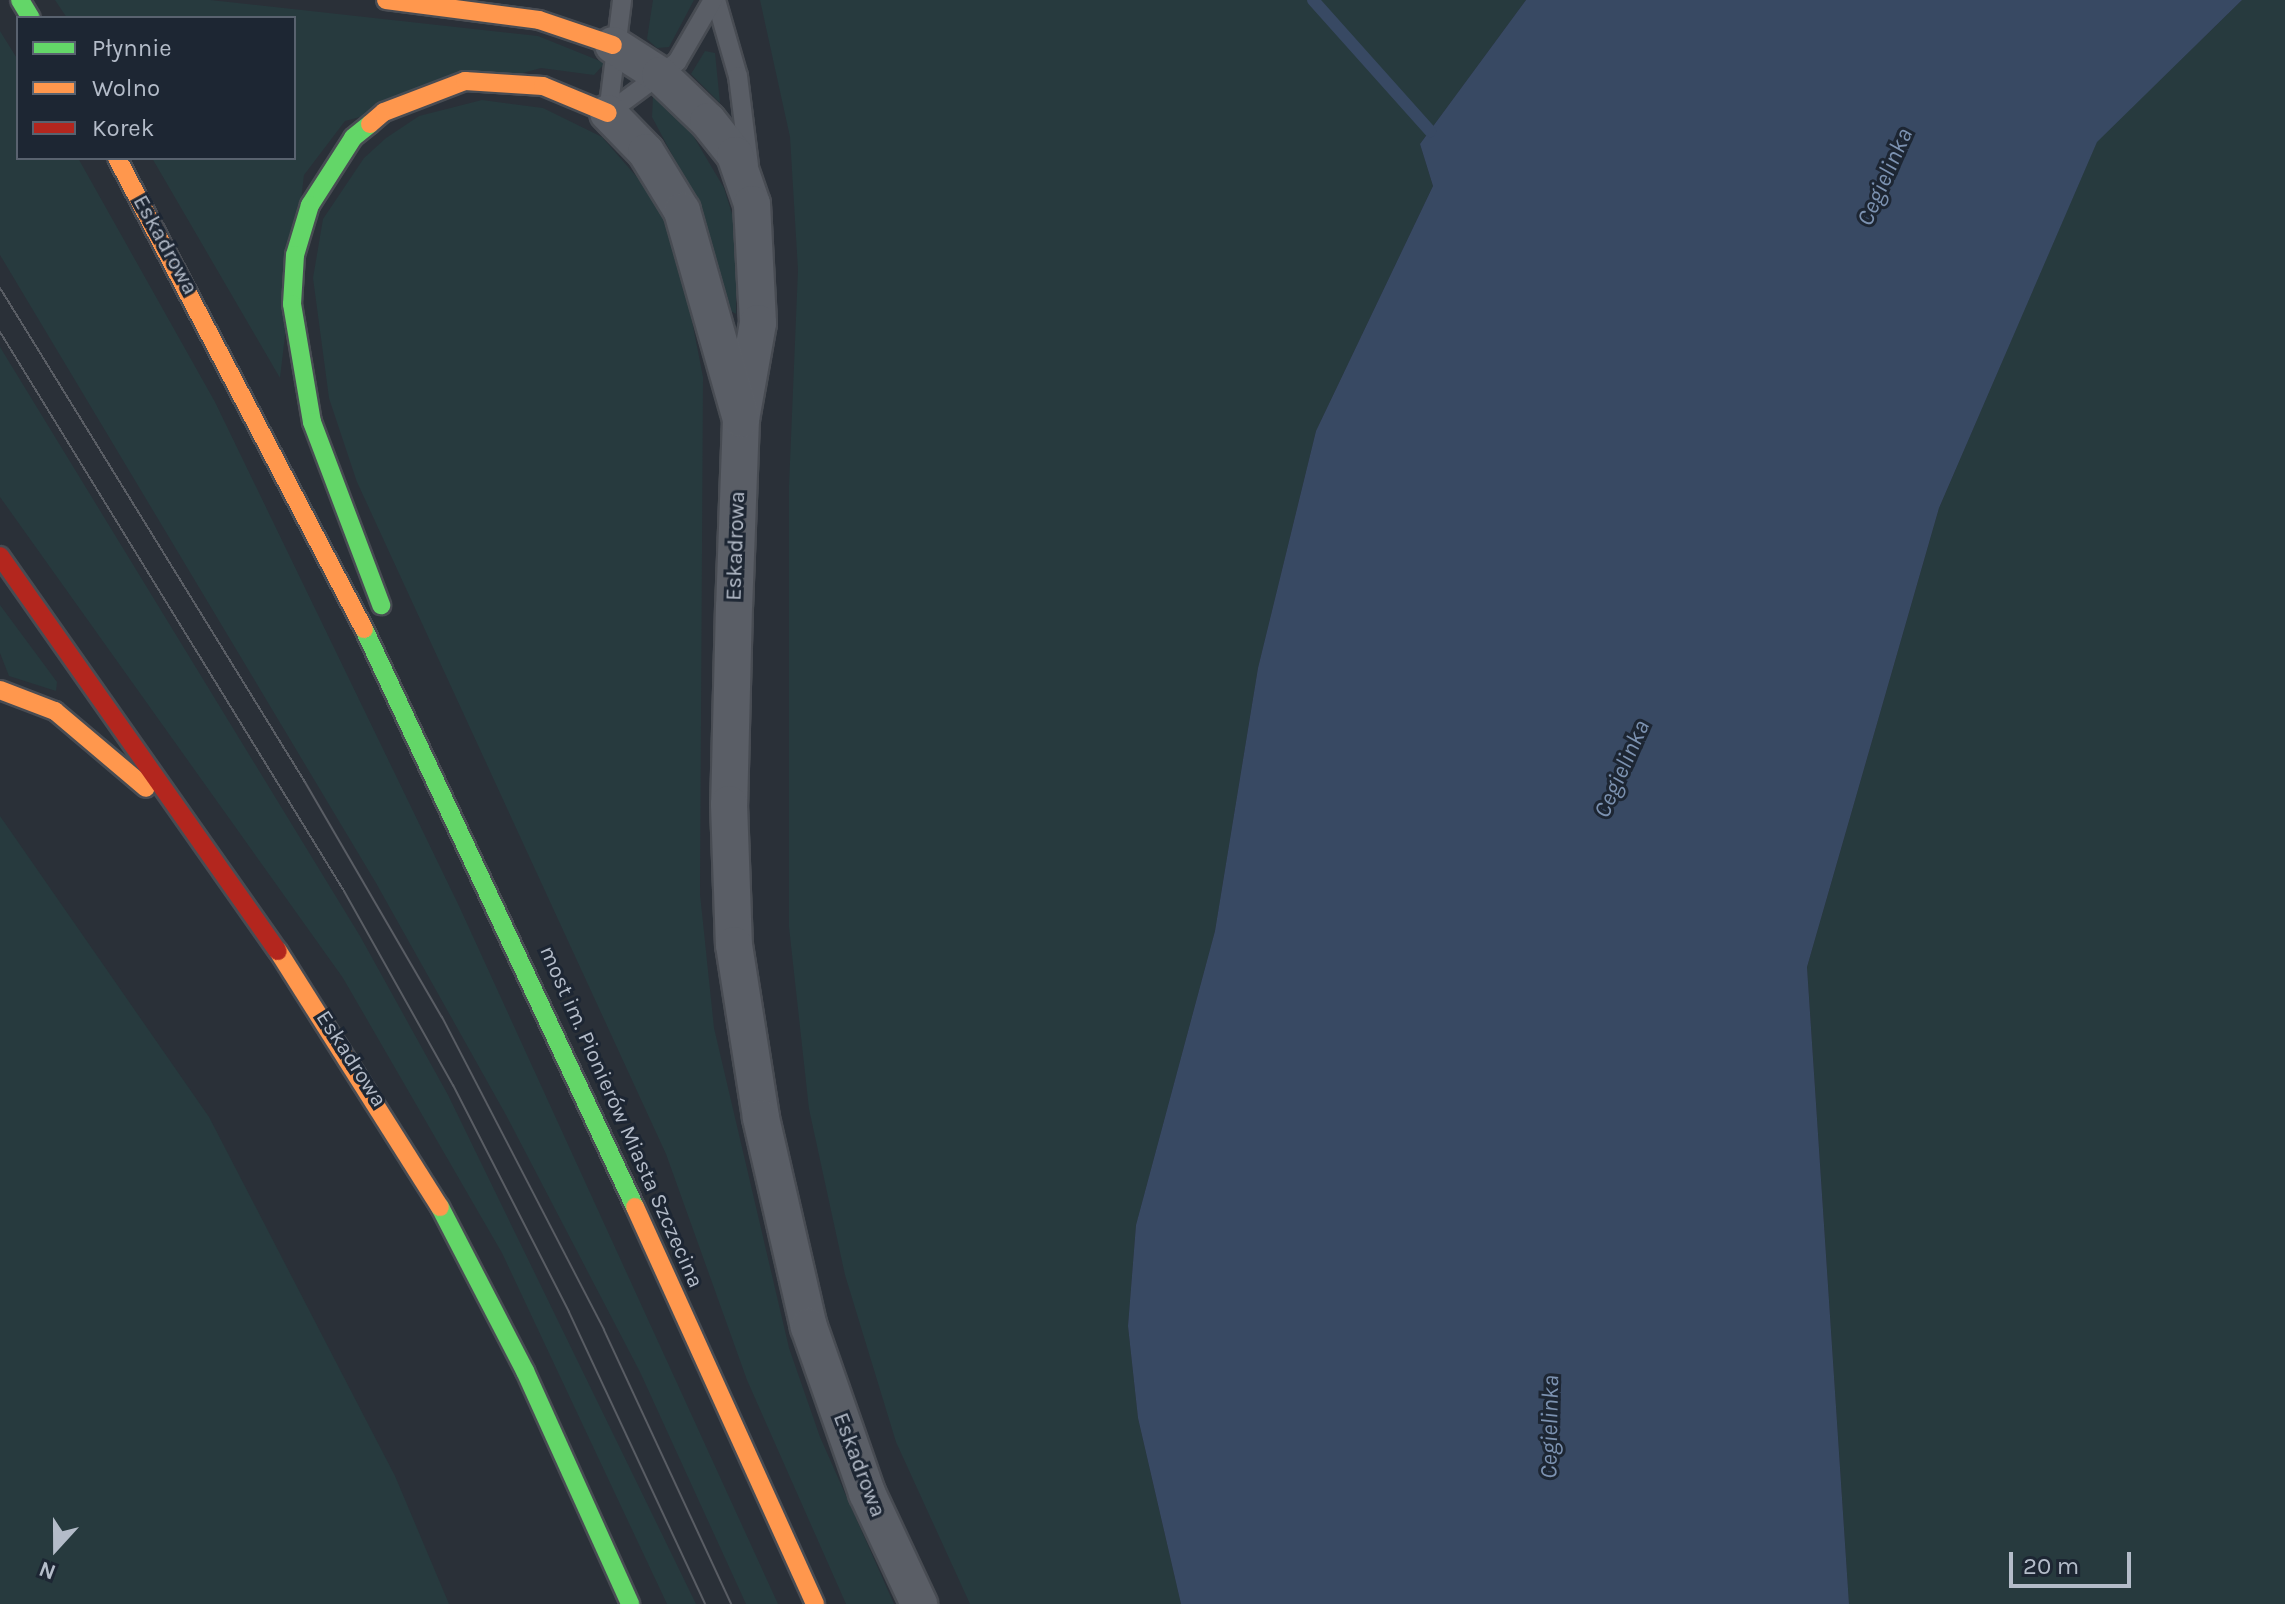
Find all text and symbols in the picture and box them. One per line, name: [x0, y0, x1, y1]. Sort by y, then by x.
legend: [16, 16, 296, 160]
text: Płynnie: [92, 34, 172, 62]
text: Wolno: [92, 74, 160, 102]
text: Korek: [92, 114, 154, 142]
water label: Cegielinka: [1851, 124, 1919, 230]
street label: Eskadrowa: [127, 191, 203, 299]
street label: Eskadrowa: [721, 491, 751, 601]
water label: Cegielinka: [1588, 716, 1656, 822]
street label: most im. Pionierów Miasta Szczecina: [533, 942, 709, 1292]
street label: Eskadrowa: [310, 1006, 392, 1112]
water label: Cegielinka: [1535, 1375, 1565, 1479]
street label: Eskadrowa: [827, 1409, 891, 1521]
north arrow: [16, 1508, 96, 1588]
scale bar: [2013, 1536, 2135, 1586]
text: 20 m: [2023, 1552, 2079, 1580]
text: N: [35, 1555, 59, 1585]

